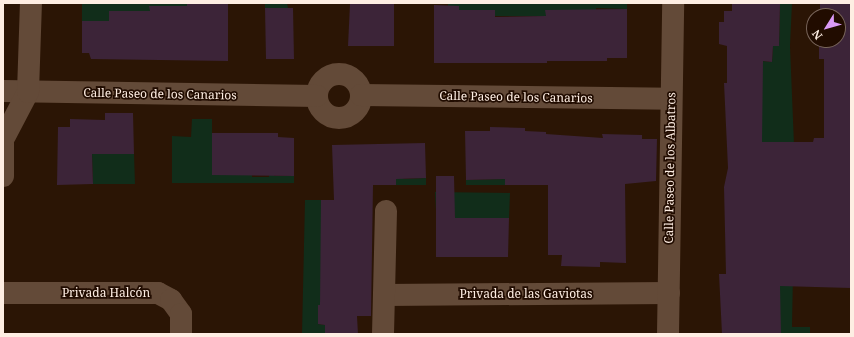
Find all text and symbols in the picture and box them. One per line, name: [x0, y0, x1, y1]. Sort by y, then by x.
north arrow: [806, 8, 846, 48]
text: N: [808, 27, 825, 43]
street label: Calle Paseo de los Canarios: [83, 85, 237, 103]
street label: Calle Paseo de los Canarios: [439, 88, 593, 106]
street label: Calle Paseo de los Albatros: [661, 92, 679, 244]
street label: Privada Halcón: [62, 286, 150, 300]
street label: Privada de las Gaviotas: [459, 287, 593, 301]

